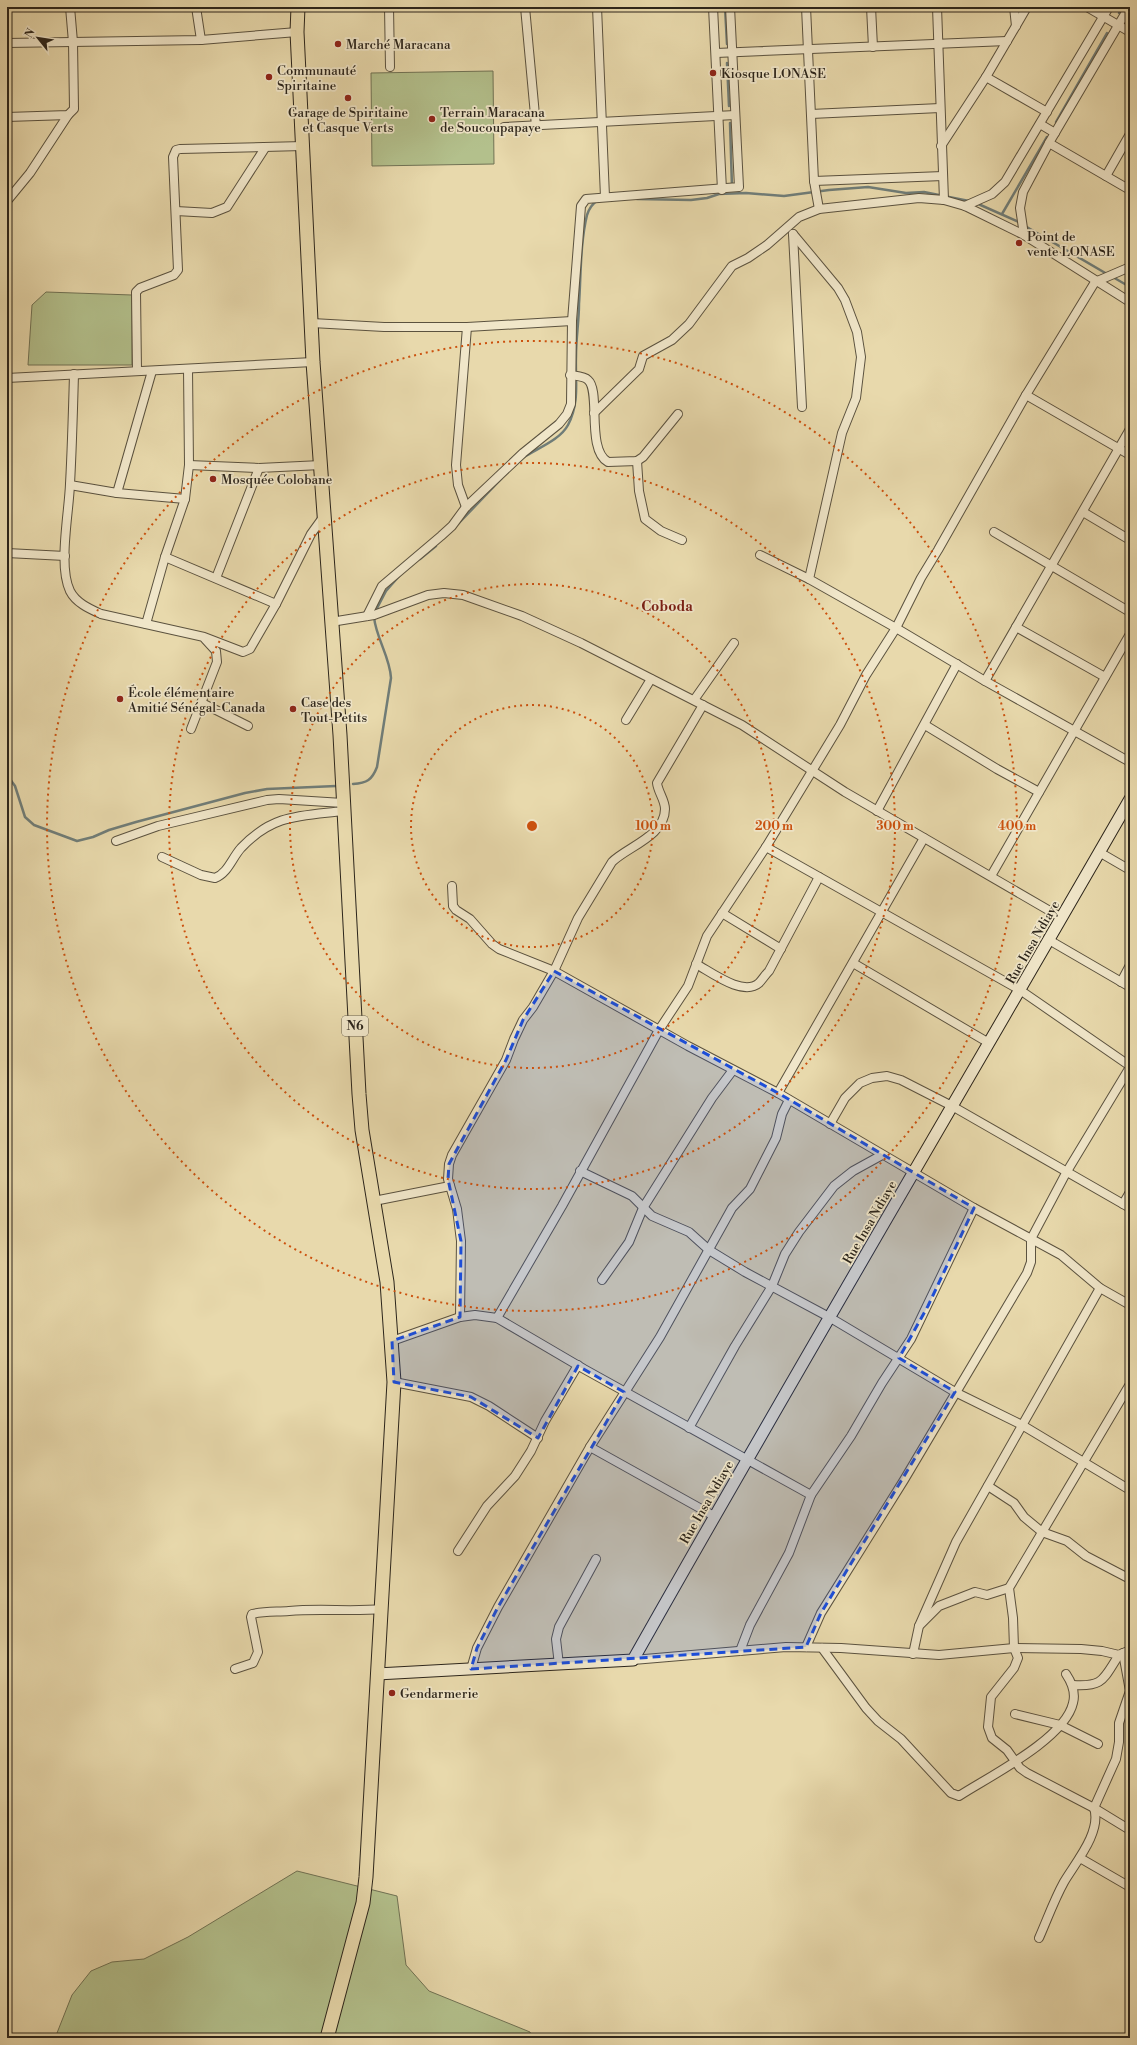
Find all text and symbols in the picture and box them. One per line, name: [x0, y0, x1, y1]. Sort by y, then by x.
north arrow: [18, 18, 58, 58]
text: N: [22, 26, 39, 41]
place label: Marché Maracana: [346, 37, 451, 53]
marker: Marché Maracana: [333, 39, 343, 49]
place label: Communauté Spiritaine: [277, 63, 357, 94]
place label: Kiosque LONASE: [721, 66, 826, 82]
marker: Kiosque LONASE: [708, 68, 718, 78]
marker: Communauté Spiritaine: [264, 72, 274, 82]
marker: Garage de Spiritaine et Casque Verts: [343, 93, 353, 103]
place label: Garage de Spiritaine et Casque Verts: [288, 105, 408, 136]
place label: Terrain Maracana de Soucoupapaye: [440, 105, 545, 136]
marker: Terrain Maracana de Soucoupapaye: [427, 114, 437, 124]
place label: Point de vente LONASE: [1026, 229, 1115, 260]
marker: Point de vente LONASE: [1014, 238, 1024, 248]
place label: Mosquée Colobane: [221, 472, 333, 488]
marker: Mosquée Colobane: [208, 474, 218, 484]
district label: Coboda: [641, 598, 693, 616]
place label: École élémentaire Amitié Sénégal-Canada: [127, 684, 266, 716]
marker: École élémentaire Amitié Sénégal-Canada: [115, 694, 125, 704]
place label: Case des Tout-Petits: [301, 695, 367, 726]
marker: Case des Tout-Petits: [288, 704, 298, 714]
centre of rings: [525, 819, 539, 833]
text: 100 m: [635, 819, 671, 834]
text: 200 m: [755, 819, 793, 834]
text: 300 m: [876, 819, 914, 834]
text: 400 m: [998, 819, 1036, 834]
street label: Rue Insa Ndiaye: [1002, 898, 1063, 987]
road number: N6: [342, 1016, 368, 1036]
street label: Rue Insa Ndiaye: [839, 1178, 900, 1267]
street label: Rue Insa Ndiaye: [676, 1458, 737, 1547]
place label: Gendarmerie: [400, 1686, 479, 1702]
marker: Gendarmerie: [387, 1688, 397, 1698]

